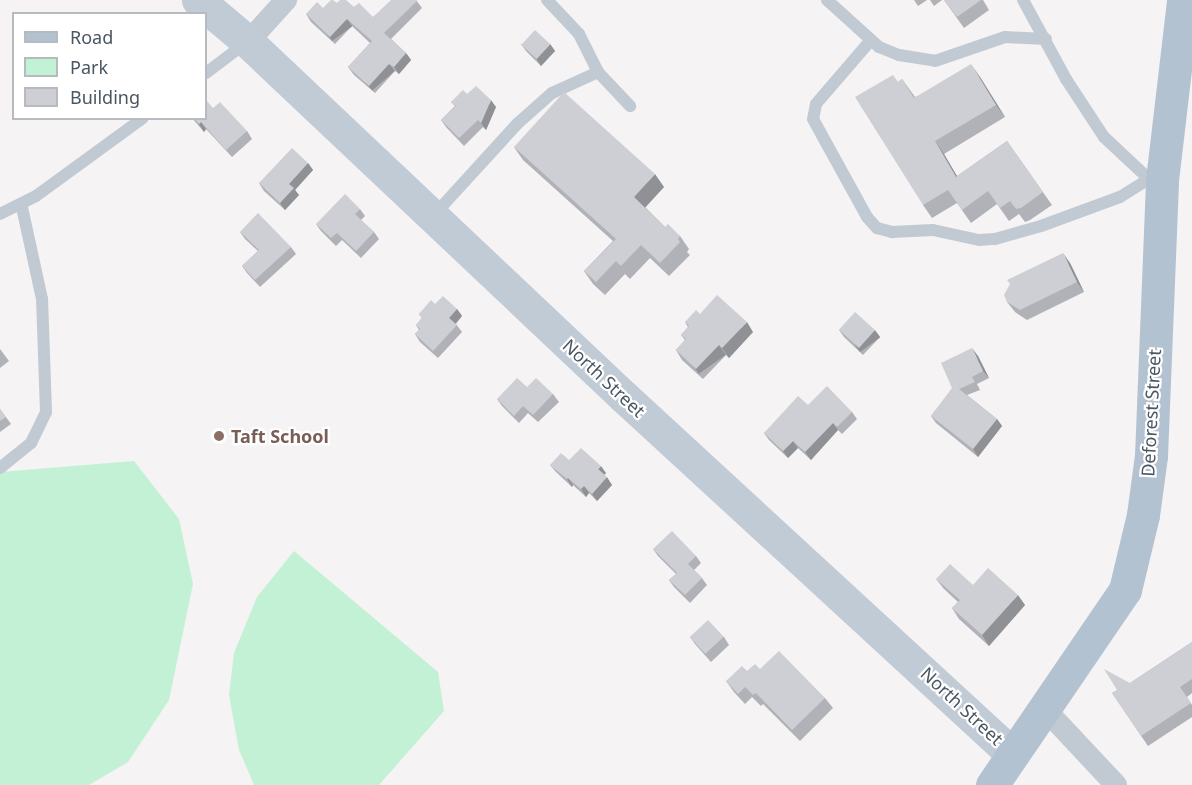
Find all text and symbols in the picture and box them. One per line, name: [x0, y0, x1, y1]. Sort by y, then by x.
legend: [12, 12, 207, 120]
text: Road: [70, 25, 113, 49]
text: Park: [70, 55, 108, 79]
text: Building: [70, 85, 140, 109]
street label: North Street: [558, 334, 650, 422]
street label: Deforest Street: [1137, 349, 1165, 477]
place label: Taft School: [231, 425, 329, 447]
marker: Taft School: [212, 429, 226, 443]
street label: North Street: [916, 662, 1008, 750]

